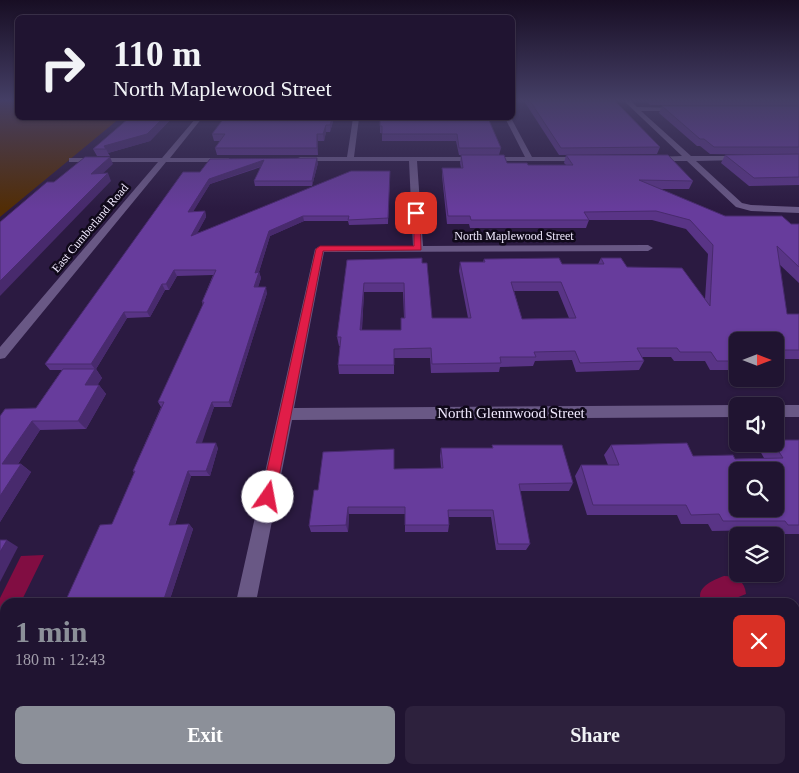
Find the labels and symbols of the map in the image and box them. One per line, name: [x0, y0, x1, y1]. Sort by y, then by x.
street label: East Cumberland Road: [49, 181, 131, 275]
pin: [395, 192, 437, 234]
street label: North Maplewood Street: [454, 229, 574, 243]
north arrow: [729, 332, 784, 388]
street label: North Glennwood Street: [437, 405, 586, 421]
position arrow: [241, 470, 293, 522]

